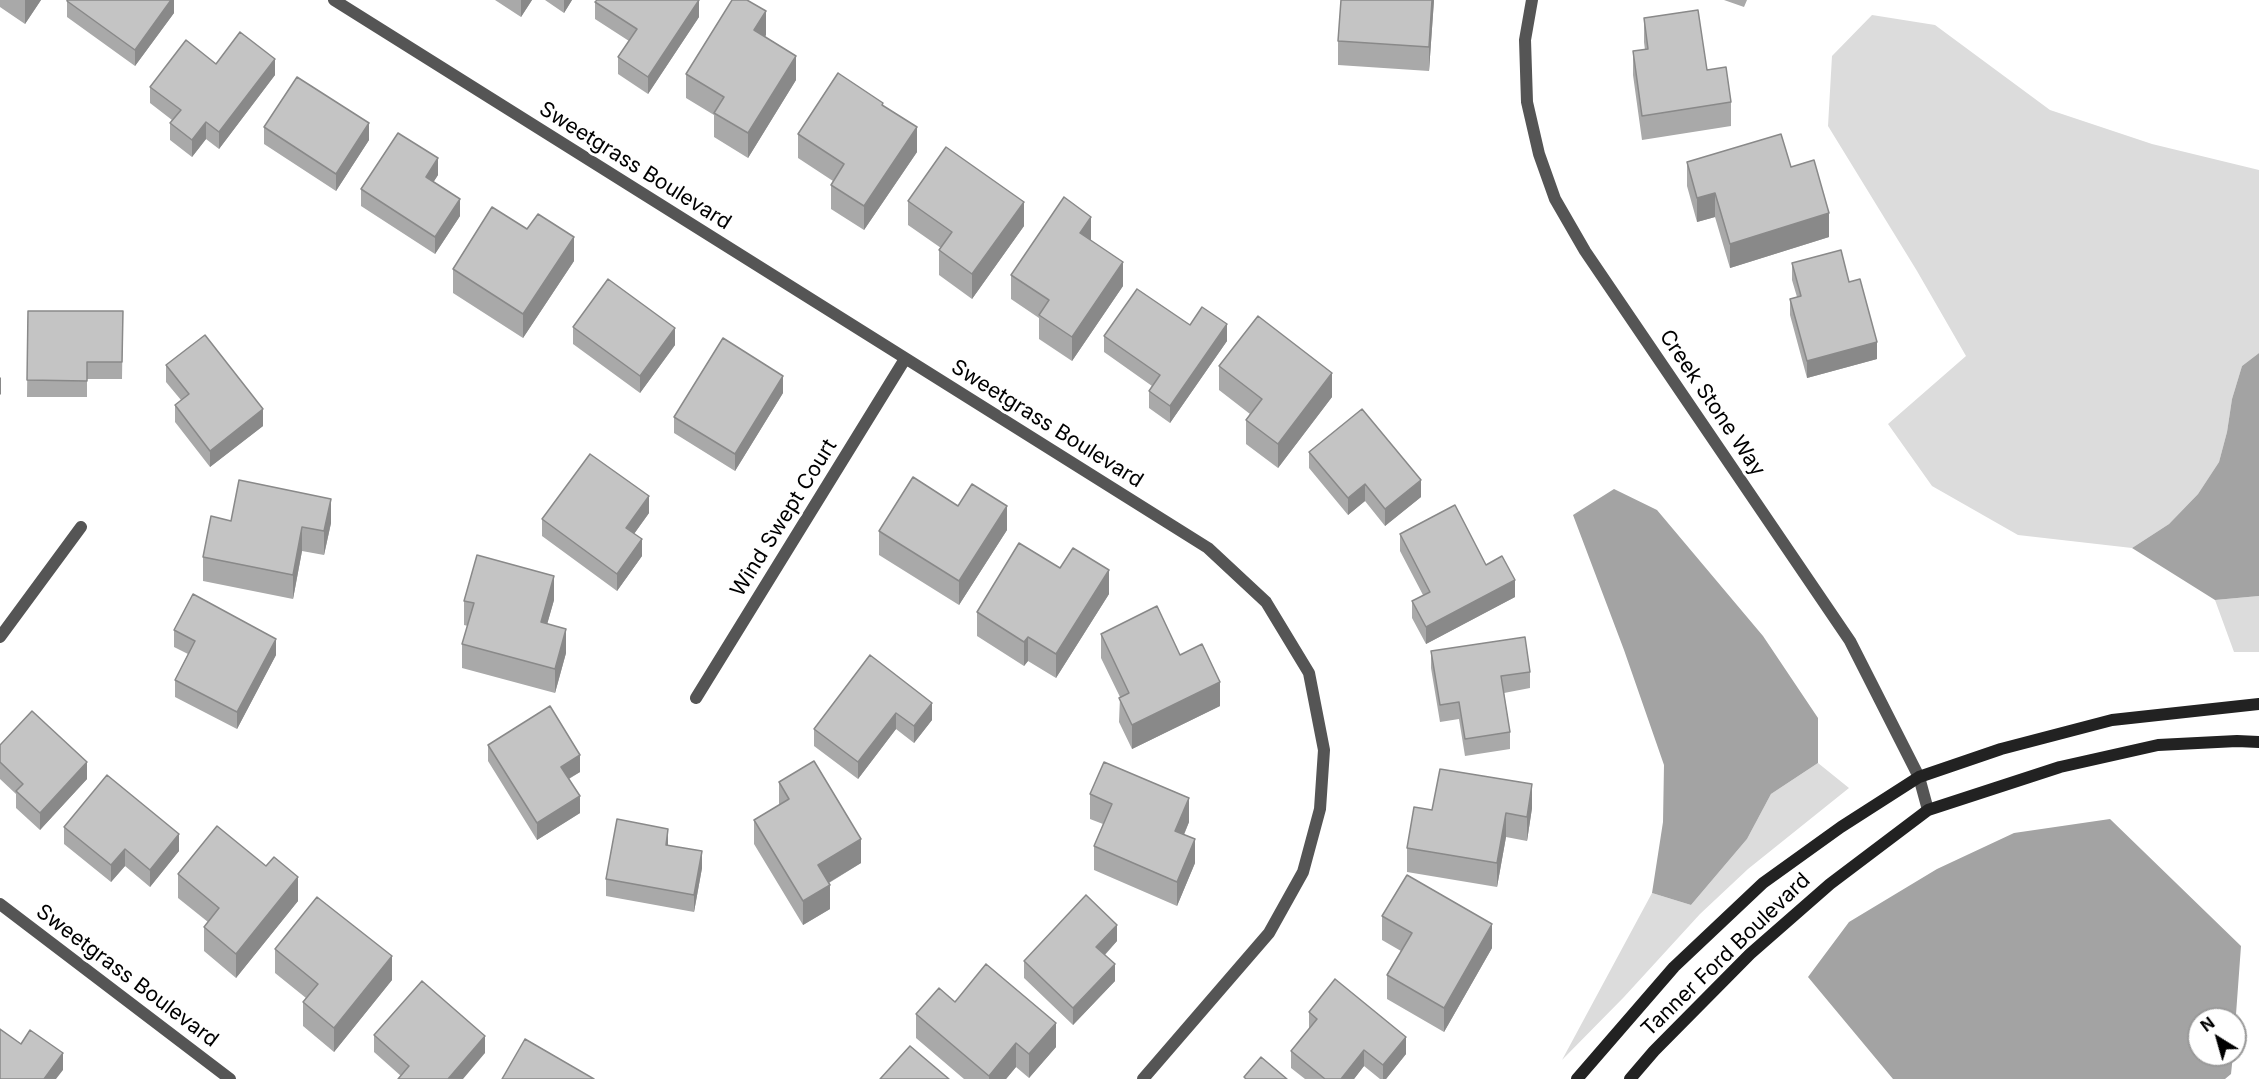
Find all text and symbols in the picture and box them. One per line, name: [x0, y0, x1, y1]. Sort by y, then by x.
street label: Sweetgrass Boulevard: [534, 97, 736, 235]
street label: Creek Stone Way: [1654, 325, 1770, 481]
street label: Sweetgrass Boulevard: [946, 355, 1148, 493]
street label: Wind Swept Court: [725, 435, 843, 601]
street label: Tanner Ford Boulevard: [1636, 868, 1816, 1042]
street label: Sweetgrass Boulevard: [31, 899, 223, 1053]
north arrow: [2187, 1007, 2247, 1067]
text: N: [2196, 1013, 2218, 1036]

